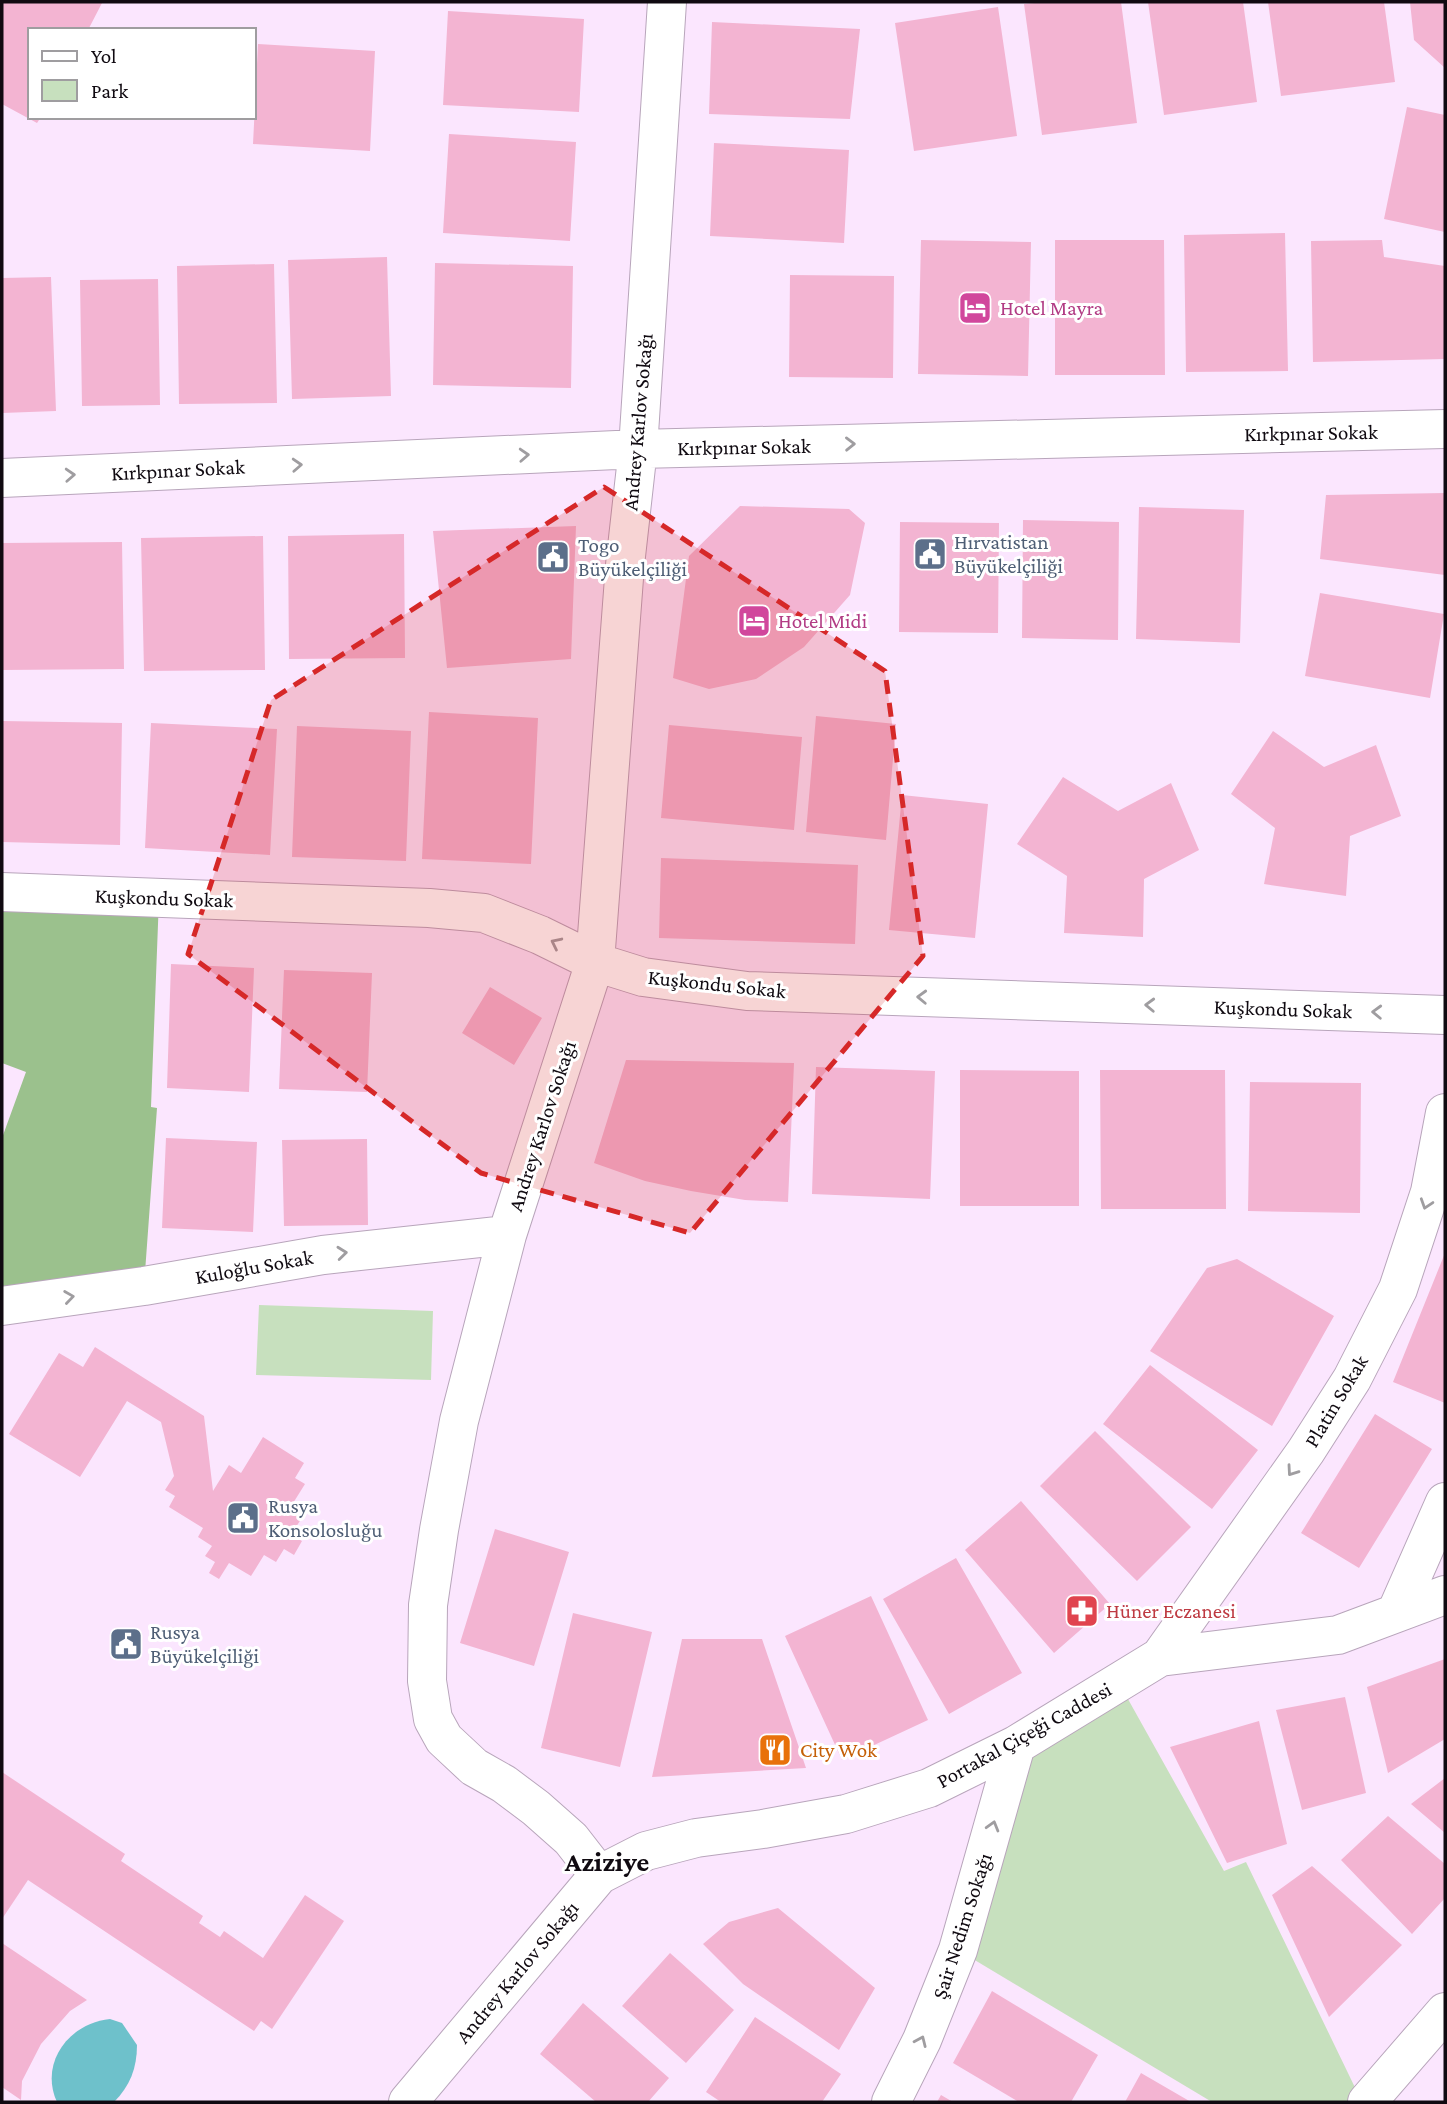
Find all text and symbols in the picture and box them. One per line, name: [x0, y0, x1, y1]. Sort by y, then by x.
legend: [28, 28, 256, 119]
text: Yol: [91, 44, 117, 68]
text: Park: [91, 79, 128, 103]
hotel icon: Hotel Mayra: [956, 289, 994, 327]
place label: Hotel Mayra: [1000, 296, 1104, 320]
street label: Andrey Karlov Sokağı: [618, 332, 658, 512]
street label: Kırkpınar Sokak: [1244, 420, 1378, 446]
street label: Kırkpınar Sokak: [677, 434, 811, 460]
one-way arrow: [845, 436, 856, 452]
one-way arrow: [519, 447, 530, 462]
street label: Kırkpınar Sokak: [111, 455, 245, 485]
one-way arrow: [292, 457, 303, 472]
one-way arrow: [65, 468, 76, 483]
place label: Hırvatistan Büyükelçiliği: [954, 530, 1063, 578]
place label: Togo Büyükelçiliği: [578, 533, 687, 581]
public building icon: Hırvatistan Büyükelçiliği: [911, 535, 949, 573]
public building icon: Togo Büyükelçiliği: [534, 538, 572, 576]
hotel icon: Hotel Midi: [735, 602, 773, 640]
place label: Hotel Midi: [778, 609, 868, 633]
street label: Kuşkondu Sokak: [94, 884, 234, 912]
one-way arrow: [551, 937, 563, 951]
street label: Kuşkondu Sokak: [647, 965, 787, 1003]
one-way arrow: [917, 989, 928, 1004]
street label: Kuşkondu Sokak: [1213, 995, 1353, 1023]
one-way arrow: [1144, 997, 1155, 1012]
one-way arrow: [1371, 1005, 1382, 1020]
street label: Andrey Karlov Sokağı: [503, 1037, 581, 1214]
one-way arrow: [1420, 1197, 1434, 1209]
street label: Kuloğlu Sokak: [193, 1245, 315, 1289]
one-way arrow: [336, 1245, 348, 1260]
one-way arrow: [63, 1289, 75, 1304]
street label: Platin Sokak: [1299, 1351, 1373, 1451]
one-way arrow: [1288, 1463, 1300, 1476]
place label: Rusya Konsolosluğu: [268, 1494, 382, 1542]
public building icon: Rusya Konsolosluğu: [224, 1499, 262, 1537]
pharmacy icon: Hüner Eczanesi: [1063, 1592, 1101, 1630]
place label: Hüner Eczanesi: [1106, 1599, 1236, 1623]
place label: Rusya Büyükelçiliği: [150, 1620, 259, 1668]
public building icon: Rusya Büyükelçiliği: [107, 1625, 145, 1663]
street label: Portakal Çiçeği Caddesi: [932, 1677, 1116, 1793]
restaurant icon: City Wok: [756, 1731, 794, 1769]
place label: City Wok: [800, 1738, 877, 1762]
one-way arrow: [985, 1820, 1000, 1832]
district label: Aziziye: [564, 1846, 649, 1877]
street label: Şair Nedim Sokağı: [927, 1849, 997, 2002]
street label: Andrey Karlov Sokağı: [451, 1896, 584, 2048]
one-way arrow: [913, 2036, 927, 2048]

